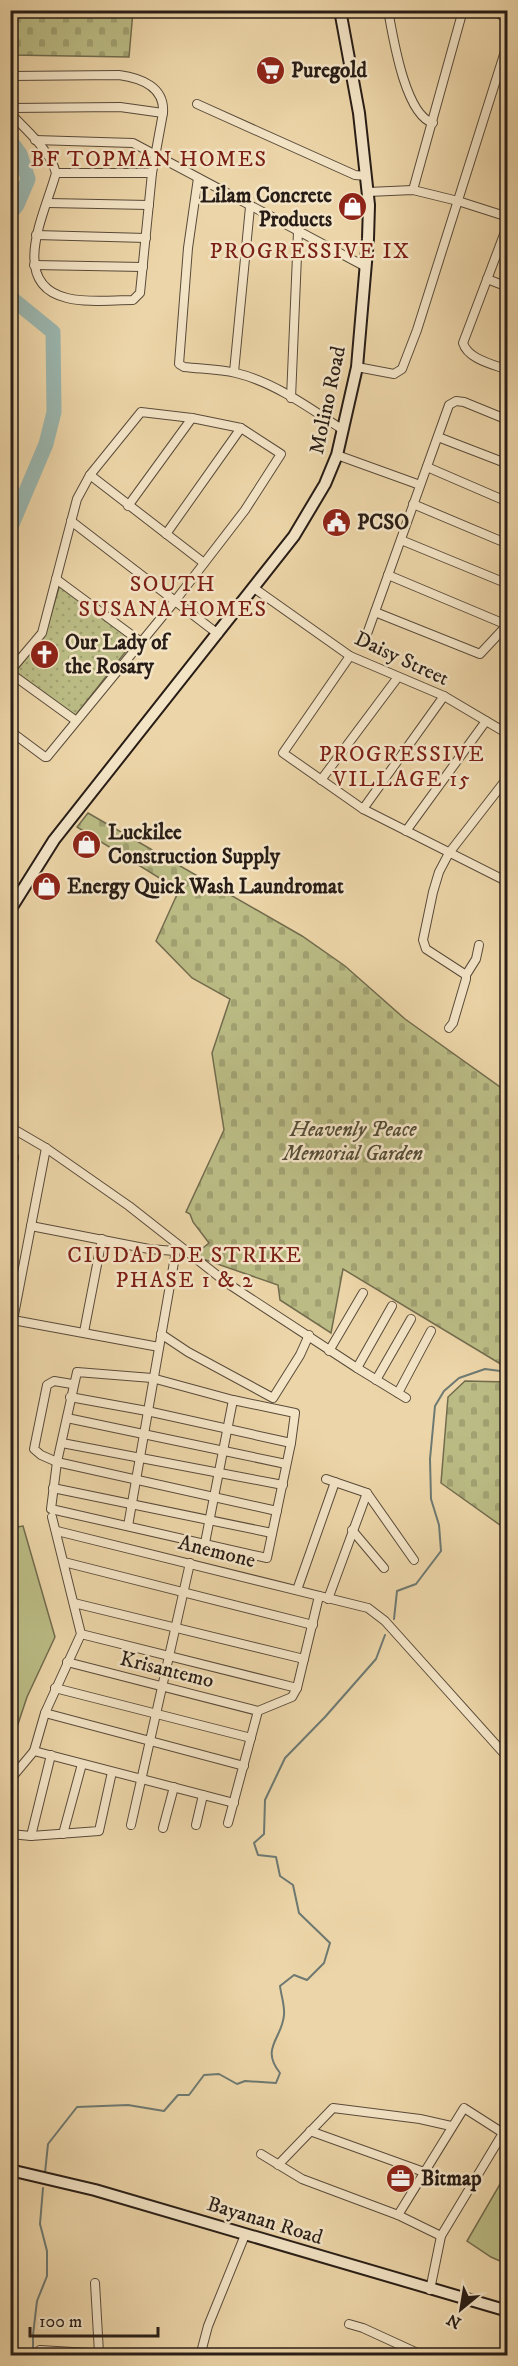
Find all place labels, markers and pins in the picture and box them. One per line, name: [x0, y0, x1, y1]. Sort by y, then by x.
supermarket icon: Puregold: [254, 54, 286, 86]
place label: Puregold: [291, 58, 368, 84]
place label: Lilam Concrete Products: [200, 183, 332, 233]
shop icon: Lilam Concrete Products: [337, 191, 369, 223]
public building icon: PCSO: [320, 506, 352, 538]
place label: PCSO: [357, 510, 409, 536]
place label: Our Lady of the Rosary: [65, 630, 171, 680]
church icon: Our Lady of the Rosary: [28, 638, 60, 670]
place label: Luckilee Construction Supply: [108, 820, 281, 870]
shop icon: Luckilee Construction Supply: [71, 828, 103, 860]
shop icon: Energy Quick Wash Laundromat: [30, 870, 62, 902]
place label: Energy Quick Wash Laundromat: [67, 874, 344, 900]
office icon: Bitmap: [384, 2162, 416, 2194]
place label: Bitmap: [421, 2166, 482, 2192]

